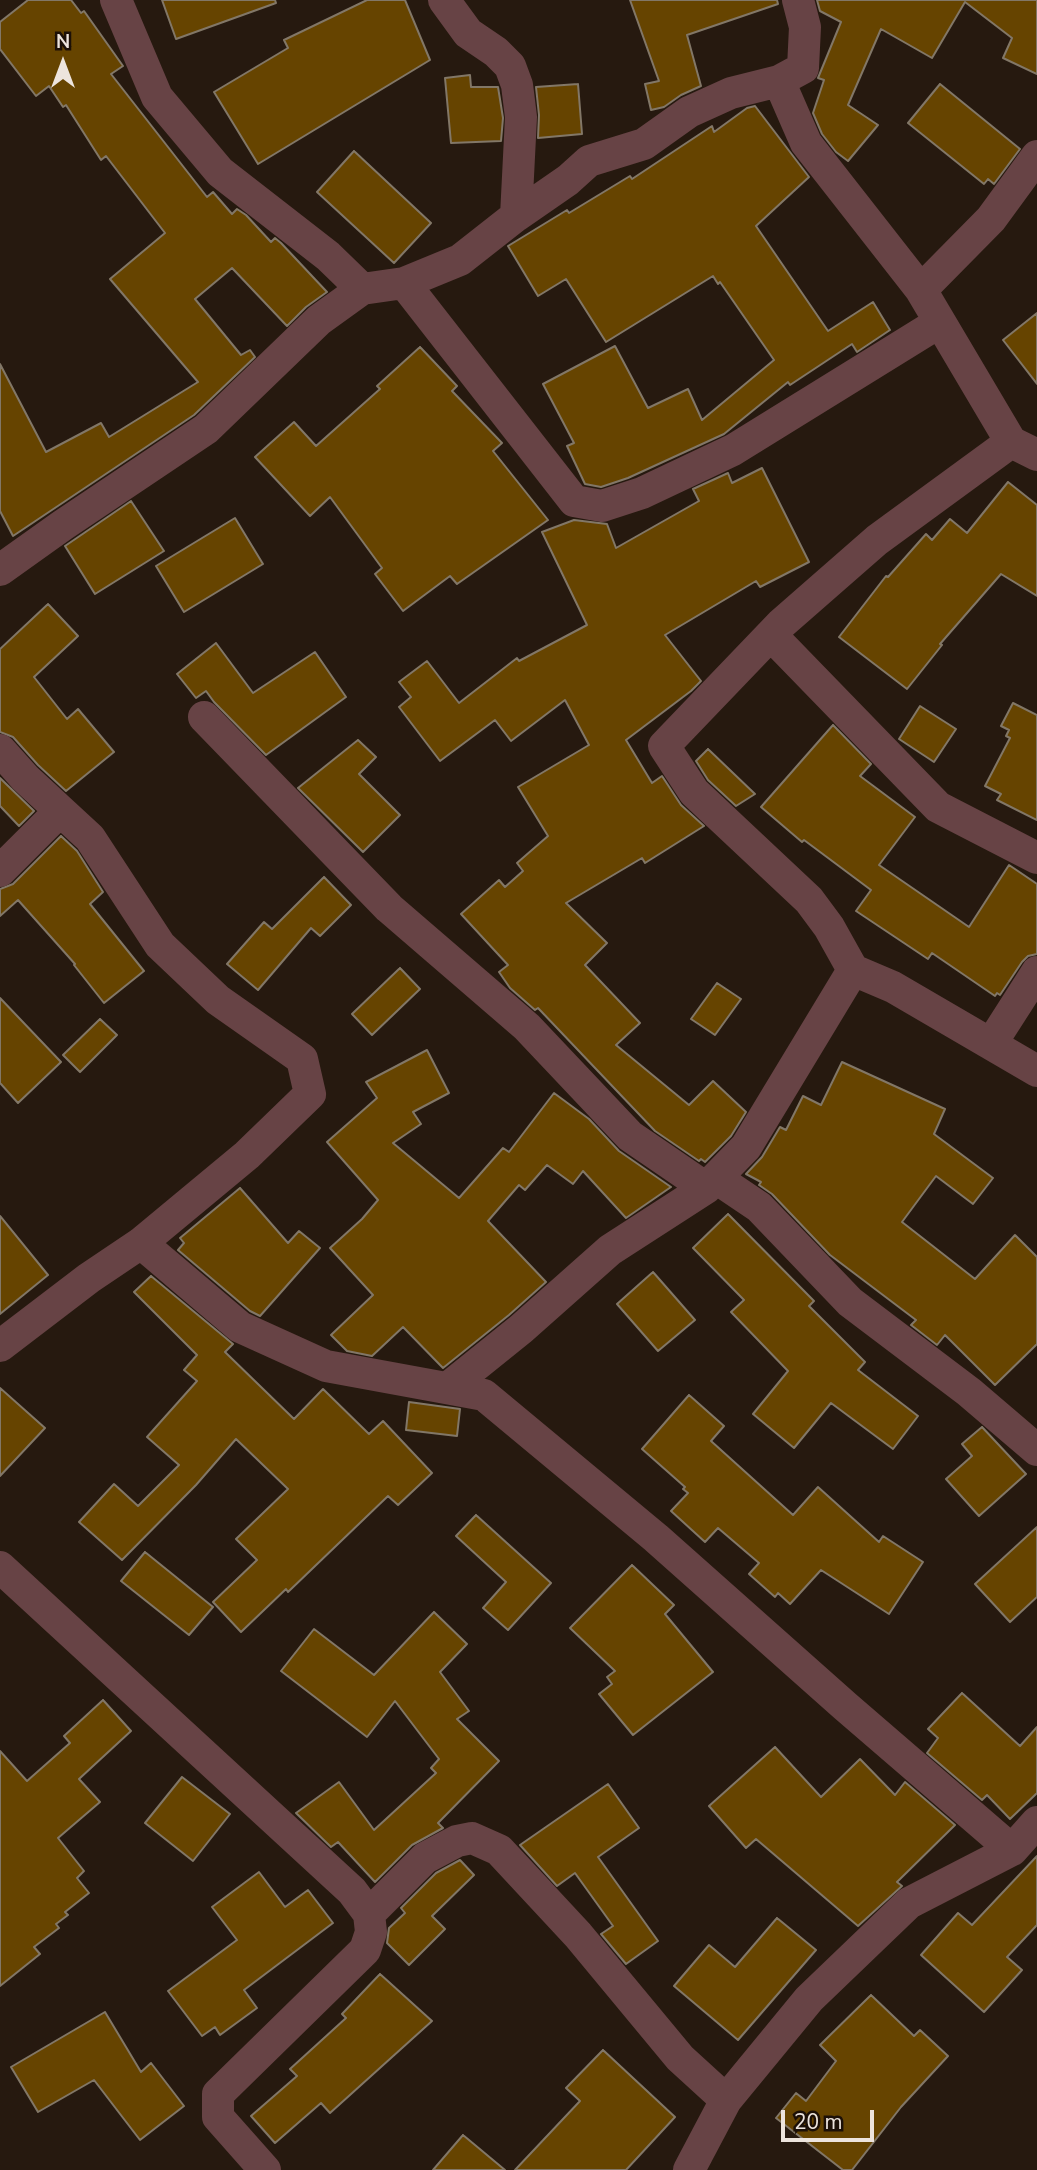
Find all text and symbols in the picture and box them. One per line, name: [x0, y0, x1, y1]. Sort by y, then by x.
north arrow: [28, 28, 98, 98]
text: N: [56, 29, 70, 55]
scale bar: [785, 2096, 878, 2140]
text: 20 m: [794, 2108, 843, 2136]

